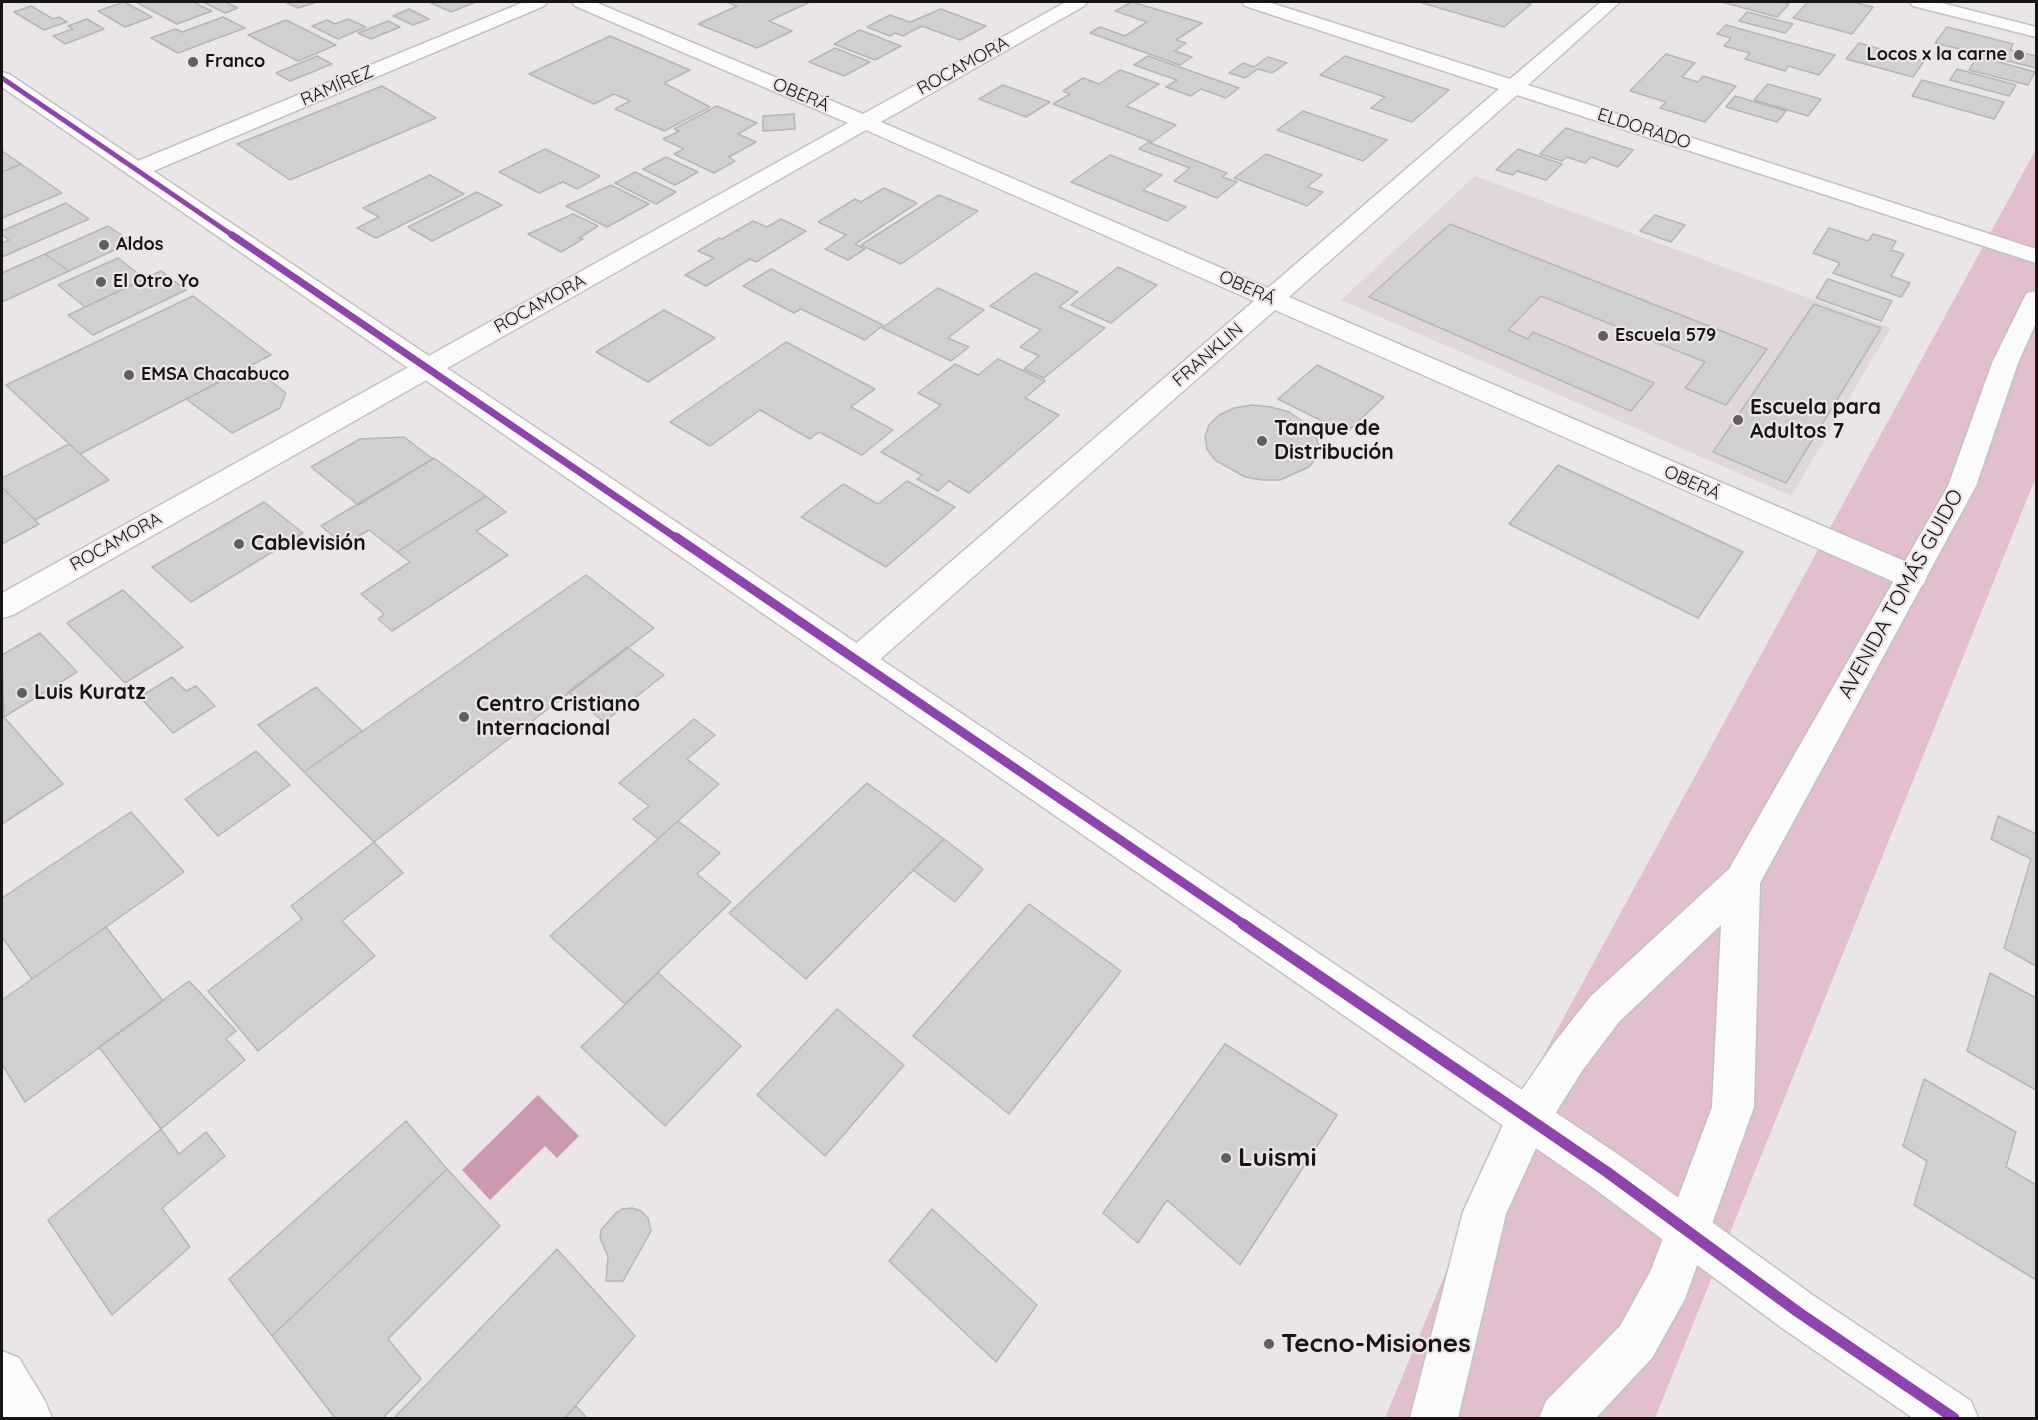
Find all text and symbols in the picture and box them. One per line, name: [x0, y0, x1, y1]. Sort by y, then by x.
street label: ROCAMORA: [913, 32, 1013, 100]
place label: Locos x la carne: [1867, 44, 2007, 66]
marker: Locos x la carne: [2012, 48, 2026, 62]
place label: Franco: [205, 51, 265, 73]
marker: Franco: [186, 55, 200, 69]
street label: RAMÍREZ: [297, 61, 377, 111]
street label: OBERÁ: [769, 73, 833, 117]
street label: ELDORADO: [1595, 104, 1693, 154]
place label: Aldos: [116, 234, 163, 256]
marker: Aldos: [97, 238, 111, 252]
street label: OBERÁ: [1215, 266, 1279, 310]
street label: ROCAMORA: [490, 270, 590, 338]
place label: El Otro Yo: [113, 271, 199, 293]
marker: El Otro Yo: [94, 275, 108, 289]
street label: FRANKLIN: [1168, 319, 1248, 391]
place label: Escuela 579: [1615, 325, 1716, 347]
marker: Escuela 579: [1596, 329, 1610, 343]
place label: EMSA Chacabuco: [141, 364, 290, 386]
marker: EMSA Chacabuco: [122, 368, 136, 382]
place label: Escuela para Adultos 7: [1750, 395, 1881, 445]
marker: Escuela para Adultos 7: [1731, 413, 1745, 427]
place label: Tanque de Distribución: [1274, 416, 1394, 466]
marker: Tanque de Distribución: [1255, 434, 1269, 448]
street label: OBERÁ: [1660, 461, 1724, 505]
street label: AVENIDA TOMÁS GUIDO: [1833, 485, 1969, 703]
street label: ROCAMORA: [66, 508, 166, 576]
place label: Cablevisión: [251, 531, 366, 557]
marker: Cablevisión: [232, 537, 246, 551]
place label: Luis Kuratz: [34, 680, 146, 706]
marker: Luis Kuratz: [15, 686, 29, 700]
place label: Centro Cristiano Internacional: [476, 692, 640, 742]
marker: Centro Cristiano Internacional: [457, 710, 471, 724]
place label: Luismi: [1238, 1142, 1317, 1174]
marker: Luismi: [1219, 1151, 1233, 1165]
place label: Tecno-Misiones: [1281, 1328, 1471, 1360]
marker: Tecno-Misiones: [1262, 1337, 1276, 1351]

